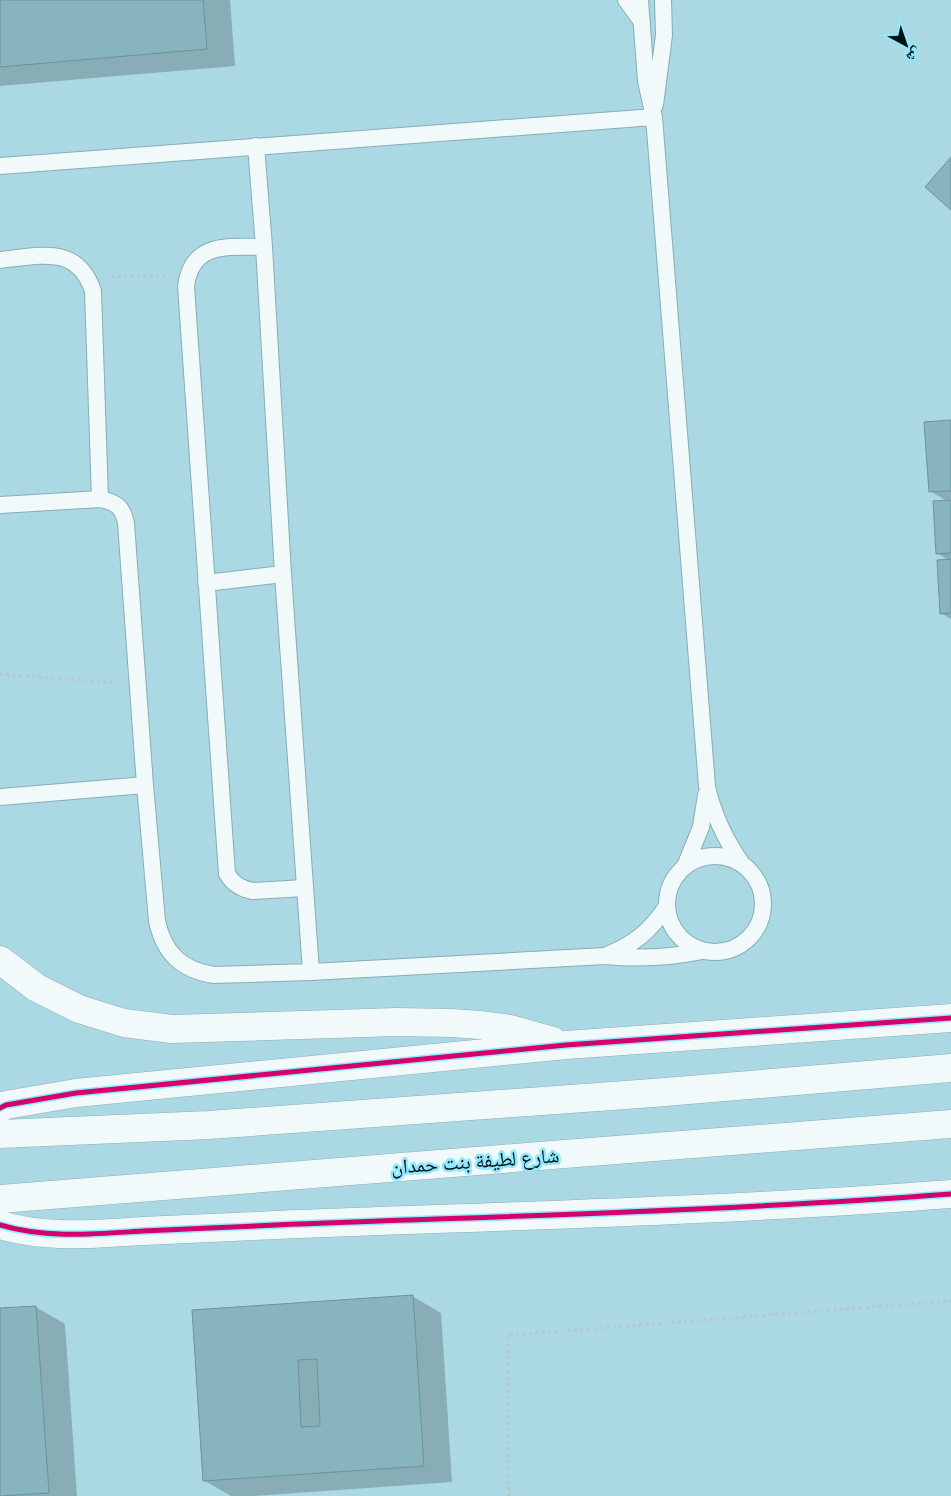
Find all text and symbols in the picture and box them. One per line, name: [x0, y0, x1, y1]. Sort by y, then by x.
north arrow: [881, 20, 931, 70]
text: ش: [901, 42, 926, 67]
street label: شارع لطيفة بنت حمدان: [390, 1141, 560, 1183]

